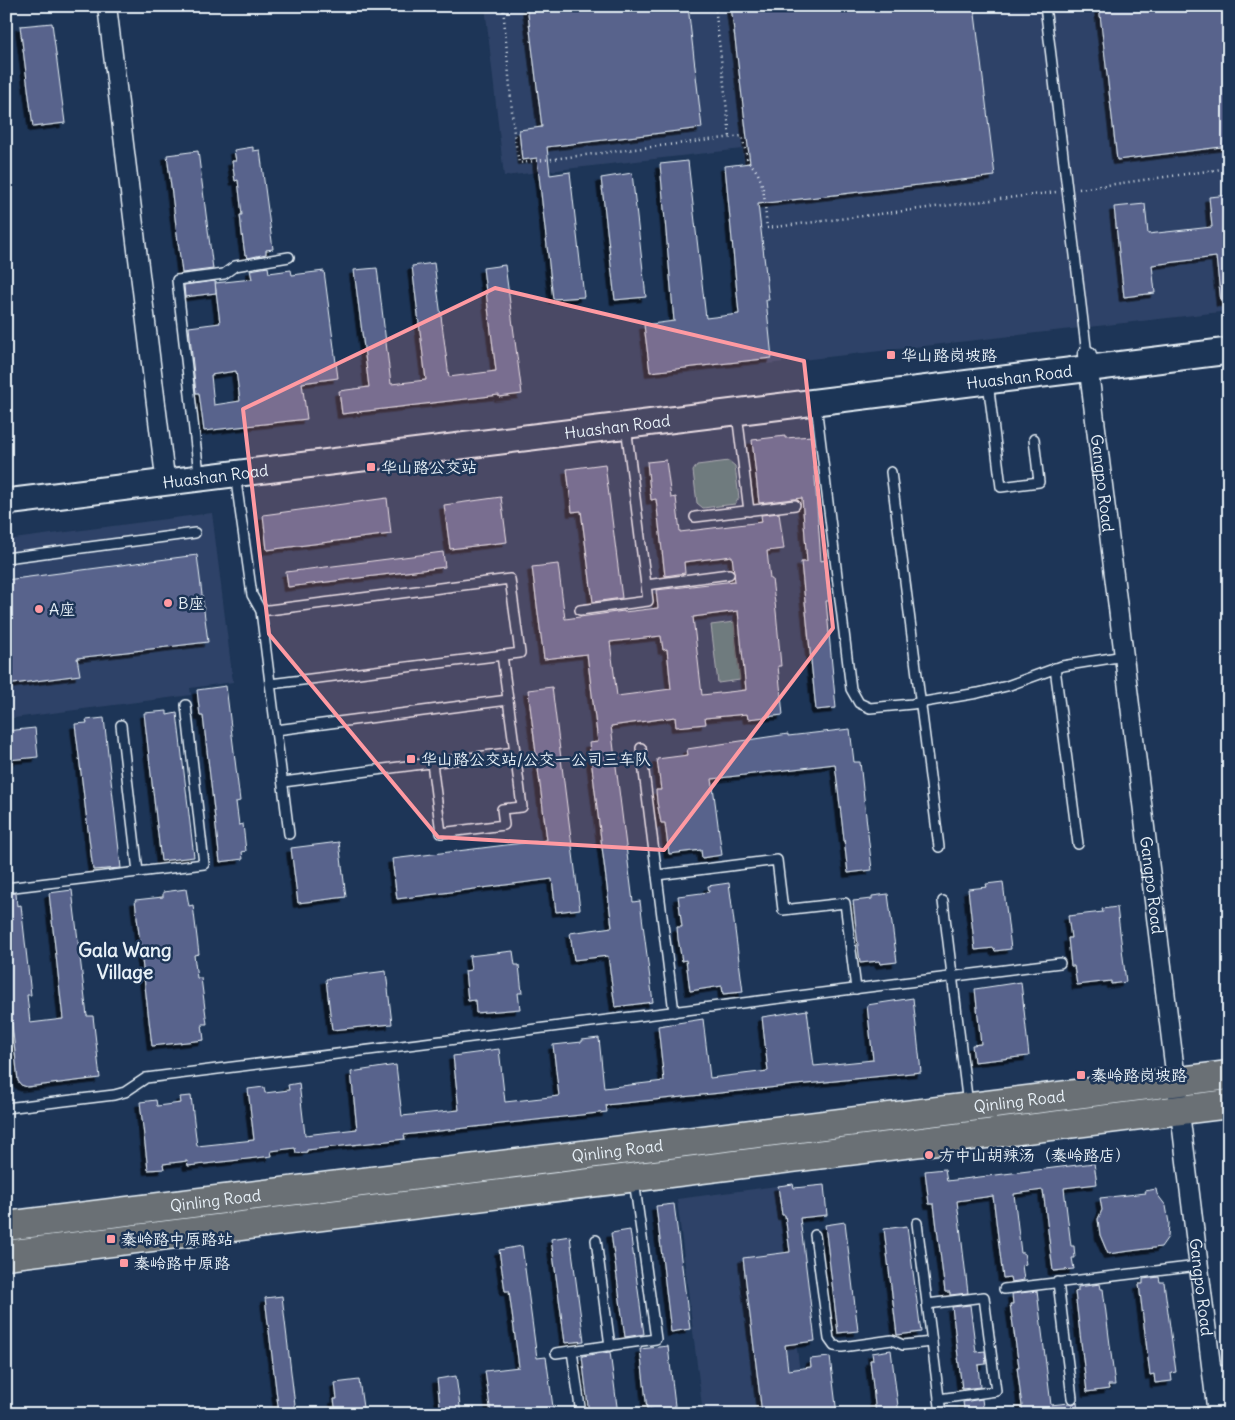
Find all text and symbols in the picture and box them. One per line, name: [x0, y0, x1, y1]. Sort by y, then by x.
place label: 华山路岗坡路: [901, 345, 997, 365]
marker: 华山路岗坡路: [885, 349, 897, 361]
street label: Huashan Road: [965, 360, 1073, 393]
street label: Huashan Road: [563, 410, 671, 443]
street label: Gangpo Road: [1087, 433, 1119, 533]
place label: 华山路公交站: [381, 457, 477, 477]
street label: Huashan Road: [161, 460, 269, 493]
marker: 华山路公交站: [365, 461, 377, 473]
place label: B座: [178, 593, 204, 613]
marker: B座: [162, 597, 174, 609]
place label: A座: [49, 599, 75, 619]
marker: A座: [33, 603, 45, 615]
place label: 华山路公交站/公交一公司三车队: [421, 749, 651, 769]
marker: 华山路公交站/公交一公司三车队: [405, 753, 417, 765]
street label: Gangpo Road: [1136, 835, 1168, 935]
district label: Gala Wang Village: [78, 938, 172, 984]
place label: 秦岭路岗坡路: [1091, 1065, 1187, 1085]
marker: 秦岭路岗坡路: [1075, 1069, 1087, 1081]
street label: Qinling Road: [973, 1085, 1066, 1116]
street label: Qinling Road: [571, 1135, 664, 1166]
place label: 方中山胡辣汤（秦岭路店）: [939, 1145, 1131, 1165]
marker: 方中山胡辣汤（秦岭路店）: [923, 1149, 935, 1161]
street label: Qinling Road: [169, 1185, 262, 1216]
place label: 秦岭路中原路站: [121, 1229, 233, 1249]
marker: 秦岭路中原路站: [105, 1233, 117, 1245]
street label: Gangpo Road: [1185, 1237, 1217, 1337]
place label: 秦岭路中原路: [134, 1253, 230, 1273]
marker: 秦岭路中原路: [118, 1257, 130, 1269]

